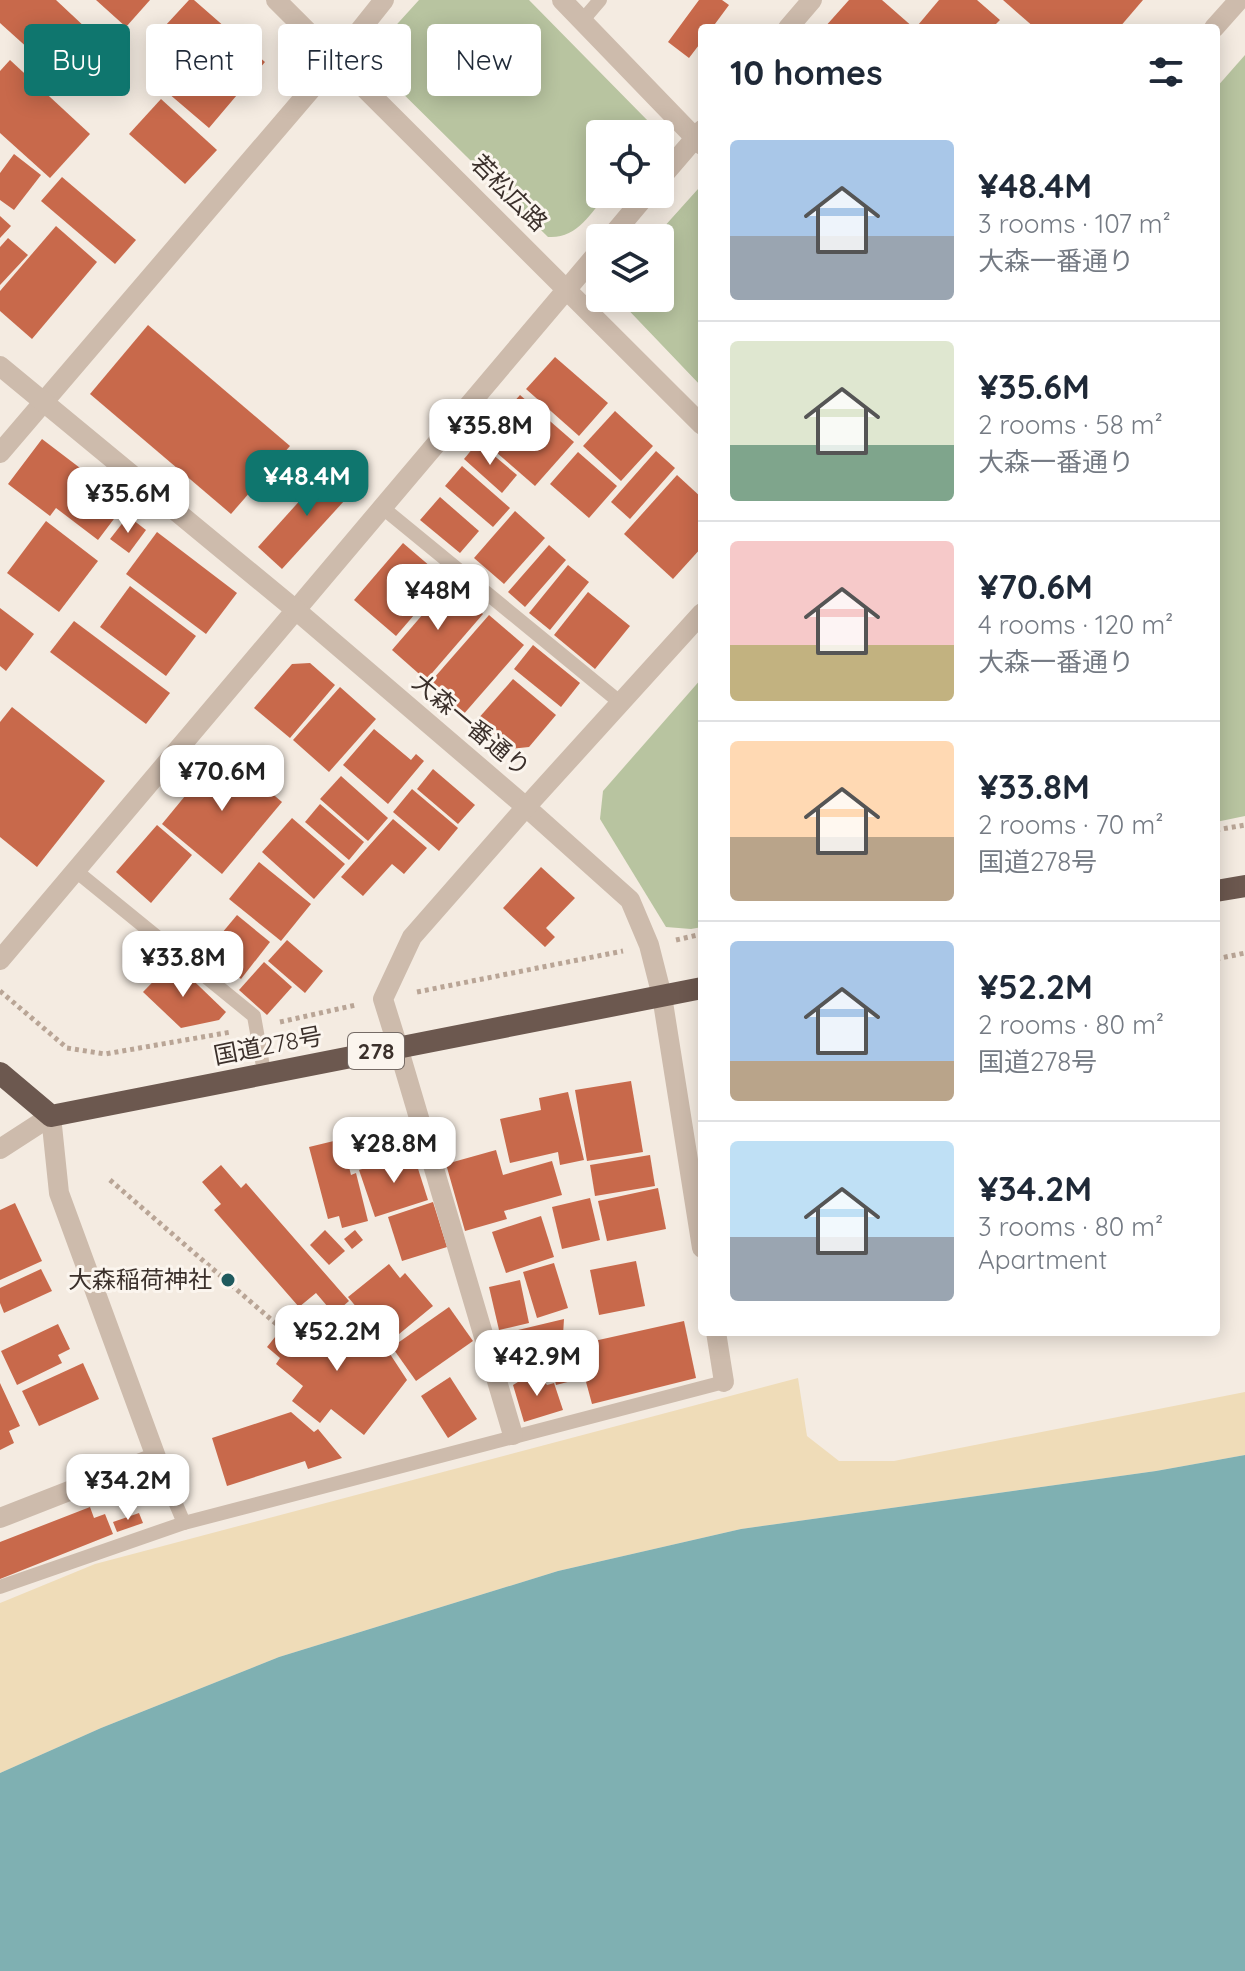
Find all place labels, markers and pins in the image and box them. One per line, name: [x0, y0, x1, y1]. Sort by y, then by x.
pin: ¥35.8M: [425, 399, 555, 467]
pin: ¥48.4M: [242, 450, 372, 518]
pin: ¥35.6M: [63, 467, 193, 535]
pin: ¥48M: [391, 564, 485, 632]
pin: ¥70.6M: [157, 745, 287, 813]
pin: ¥33.8M: [118, 931, 248, 999]
pin: ¥28.8M: [329, 1117, 459, 1185]
place label: 大森稲荷神社: [68, 1264, 212, 1294]
marker: 大森稲荷神社: [219, 1271, 237, 1289]
pin: ¥52.2M: [272, 1305, 402, 1373]
pin: ¥42.9M: [472, 1330, 602, 1398]
pin: ¥34.2M: [63, 1454, 193, 1522]

